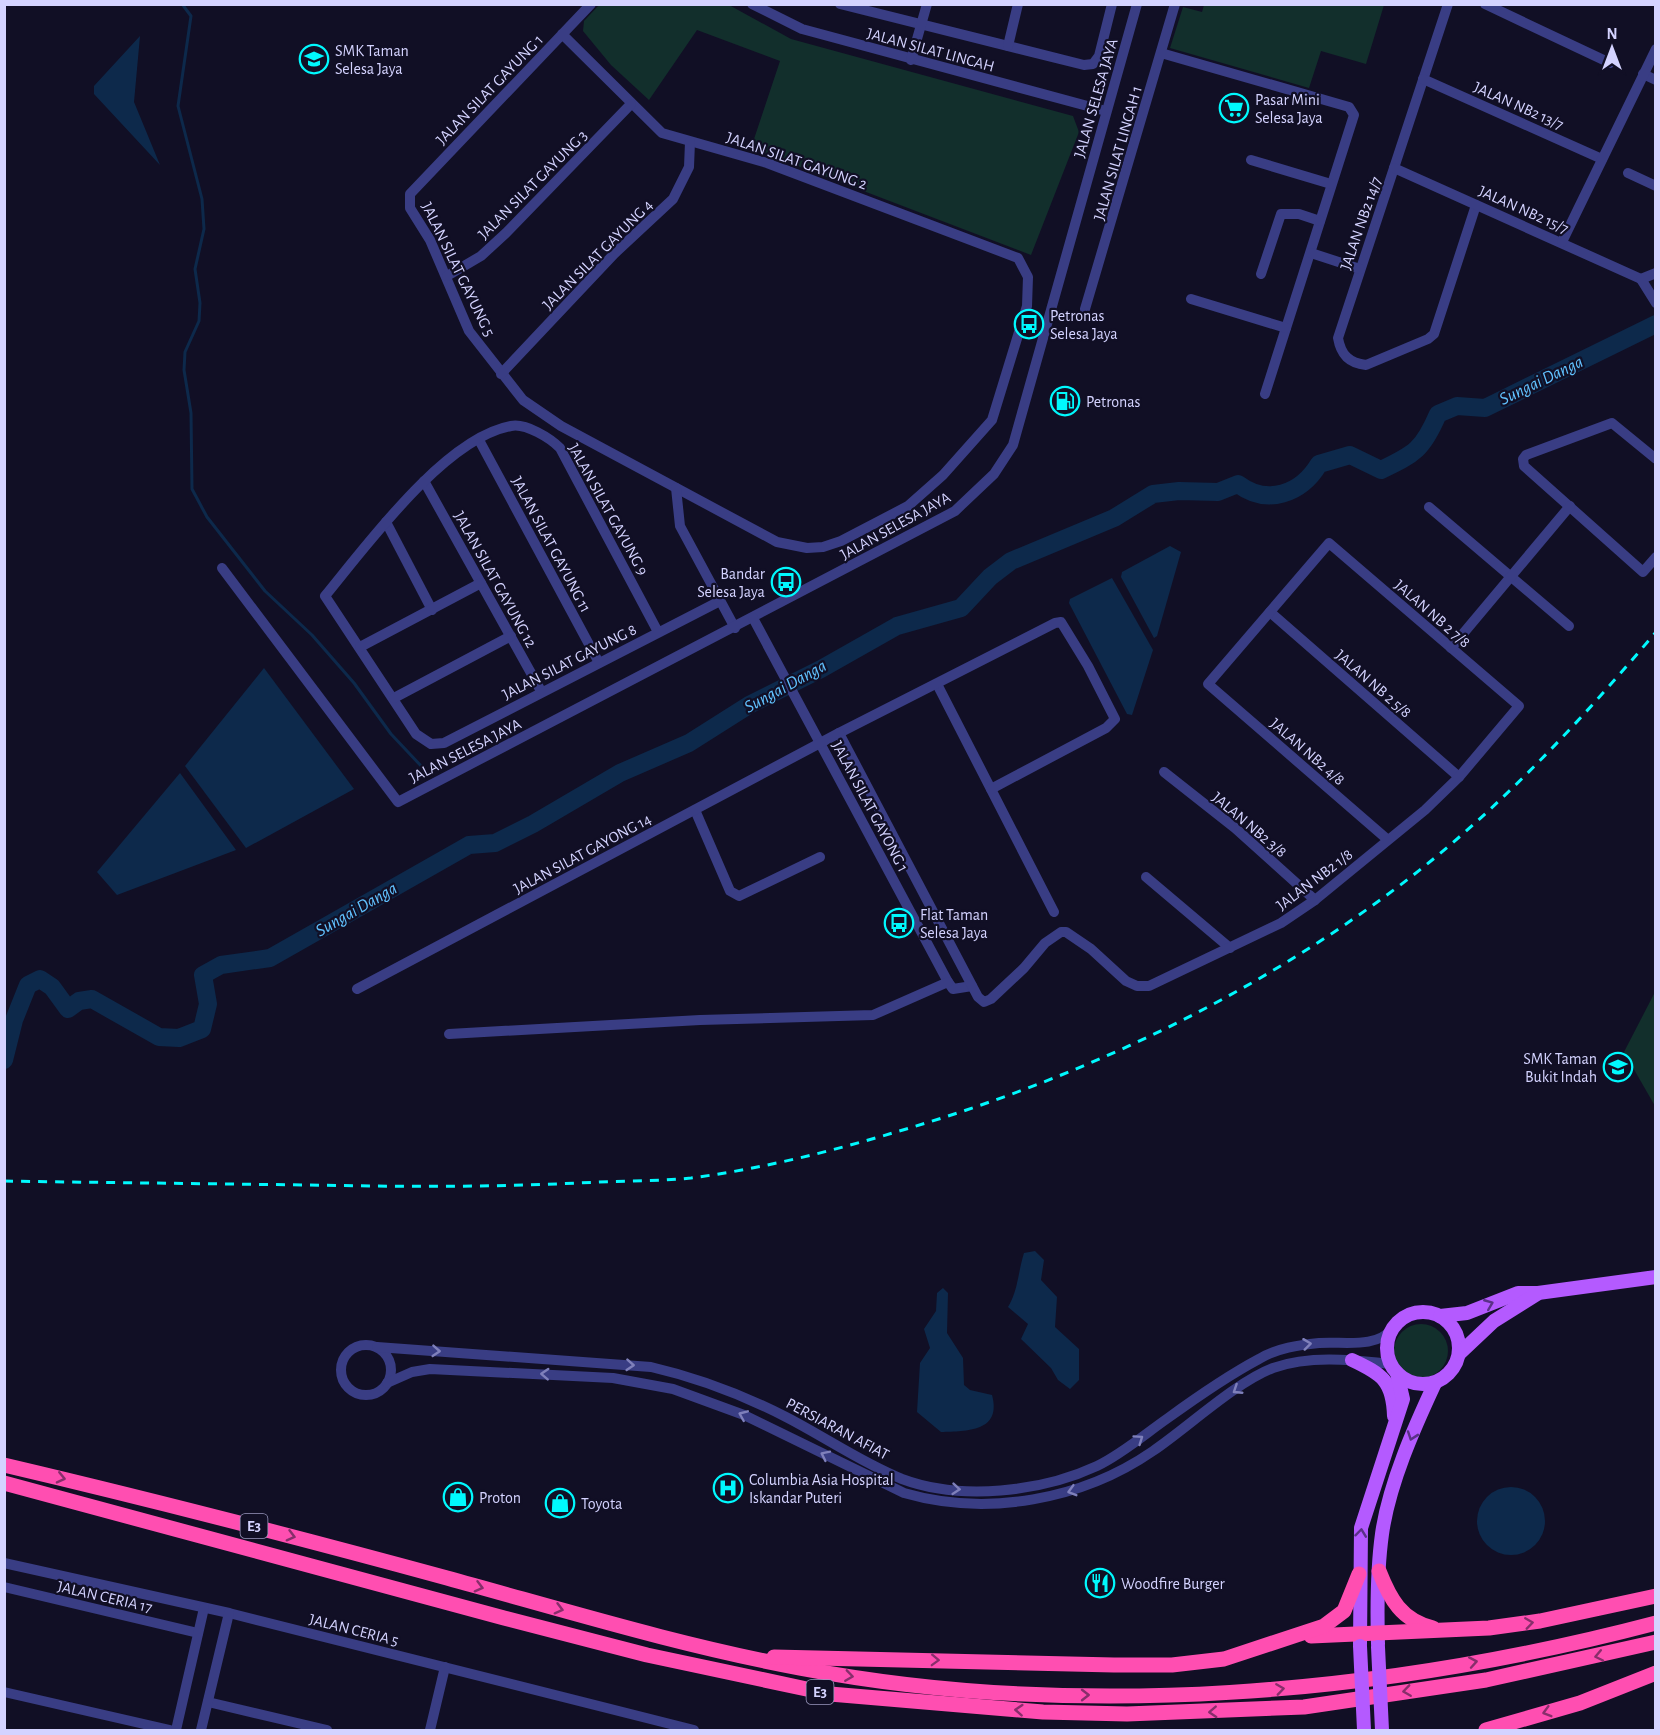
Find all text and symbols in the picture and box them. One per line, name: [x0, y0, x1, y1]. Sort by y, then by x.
north arrow: [1582, 18, 1642, 78]
street label: JALAN SILAT LINCAH: [865, 25, 996, 75]
text: N: [1606, 26, 1618, 42]
street label: JALAN SILAT GAYUNG 1: [433, 32, 546, 148]
street label: JALAN SELESA JAYA: [1071, 37, 1121, 160]
school or university icon: SMK Taman Selesa Jaya: [298, 43, 330, 75]
place label: SMK Taman Selesa Jaya: [335, 43, 409, 78]
street label: JALAN NB2 13/7: [1471, 79, 1566, 133]
street label: JALAN SILAT LINCAH 1: [1091, 84, 1145, 222]
supermarket icon: Pasar Mini Selesa Jaya: [1218, 92, 1250, 124]
place label: Pasar Mini Selesa Jaya: [1255, 92, 1323, 127]
street label: JALAN SILAT GAYUNG 3: [475, 127, 590, 242]
street label: JALAN SILAT GAYUNG 2: [724, 129, 869, 193]
street label: JALAN NB2 14/7: [1337, 174, 1385, 272]
street label: JALAN NB2 15/7: [1476, 183, 1571, 237]
street label: JALAN SILAT GAYUNG 4: [540, 196, 656, 313]
street label: JALAN SILAT GAYUNG 5: [419, 200, 498, 339]
bus stop icon: Petronas Selesa Jaya: [1013, 308, 1045, 340]
place label: Petronas Selesa Jaya: [1050, 308, 1118, 343]
water label: Sungai Danga: [1497, 353, 1586, 409]
fuel station icon: Petronas: [1049, 385, 1081, 417]
place label: Petronas: [1086, 394, 1141, 410]
street label: JALAN SILAT GAYUNG 9: [565, 441, 651, 578]
street label: JALAN SILAT GAYUNG 11: [508, 474, 594, 615]
street label: JALAN SELESA JAYA: [838, 489, 953, 563]
street label: JALAN SILAT GAYUNG 12: [451, 509, 539, 650]
place label: Bandar Selesa Jaya: [697, 566, 766, 601]
bus stop icon: Bandar Selesa Jaya: [770, 566, 802, 598]
street label: JALAN NB 2 7/8: [1391, 577, 1473, 651]
street label: JALAN SILAT GAYUNG 8: [500, 621, 639, 703]
street label: JALAN NB 2 5/8: [1332, 647, 1414, 721]
water label: Sungai Danga: [741, 657, 830, 717]
street label: JALAN NB2 4/8: [1267, 715, 1348, 788]
street label: JALAN SELESA JAYA: [407, 716, 524, 786]
street label: JALAN SILAT GAYONG 1: [829, 738, 911, 875]
street label: JALAN NB2 3/8: [1209, 789, 1290, 860]
street label: JALAN SILAT GAYONG 14: [511, 811, 654, 897]
street label: JALAN NB2 1/8: [1274, 846, 1356, 914]
water label: Sungai Danga: [313, 879, 400, 940]
bus stop icon: Flat Taman Selesa Jaya: [883, 907, 915, 939]
place label: Flat Taman Selesa Jaya: [920, 907, 988, 942]
place label: SMK Taman Bukit Indah: [1523, 1051, 1597, 1085]
school or university icon: SMK Taman Bukit Indah: [1602, 1051, 1634, 1083]
one-way arrow: [1483, 1299, 1494, 1311]
one-way arrow: [1302, 1339, 1311, 1351]
one-way arrow: [431, 1344, 440, 1357]
one-way arrow: [626, 1359, 635, 1372]
one-way arrow: [540, 1368, 549, 1381]
one-way arrow: [1233, 1383, 1244, 1394]
street label: PERSIARAN AFIAT: [783, 1395, 892, 1463]
one-way arrow: [738, 1410, 749, 1422]
one-way arrow: [1407, 1430, 1419, 1441]
one-way arrow: [1132, 1435, 1143, 1446]
one-way arrow: [820, 1450, 831, 1462]
one-way arrow: [56, 1471, 66, 1484]
hospital icon: Columbia Asia Hospital Iskandar Puteri: [712, 1472, 744, 1504]
place label: Columbia Asia Hospital Iskandar Puteri: [749, 1472, 894, 1506]
shop icon: Proton: [442, 1481, 474, 1513]
one-way arrow: [951, 1482, 960, 1495]
one-way arrow: [1067, 1484, 1078, 1496]
shop icon: Toyota: [544, 1487, 576, 1519]
place label: Proton: [479, 1490, 521, 1506]
place label: Toyota: [581, 1496, 622, 1513]
road number: E3: [240, 1514, 268, 1538]
one-way arrow: [1354, 1528, 1367, 1537]
one-way arrow: [285, 1529, 296, 1541]
restaurant icon: Woodfire Burger: [1084, 1567, 1116, 1599]
place label: Woodfire Burger: [1121, 1576, 1226, 1592]
street label: JALAN CERIA 17: [56, 1578, 154, 1616]
one-way arrow: [474, 1580, 484, 1592]
one-way arrow: [554, 1601, 564, 1614]
street label: JALAN CERIA 5: [307, 1611, 400, 1649]
one-way arrow: [1525, 1617, 1534, 1629]
one-way arrow: [1594, 1649, 1604, 1662]
one-way arrow: [930, 1654, 939, 1667]
one-way arrow: [1468, 1656, 1478, 1669]
one-way arrow: [844, 1669, 854, 1681]
road number: E3: [806, 1680, 834, 1704]
one-way arrow: [1275, 1684, 1284, 1696]
one-way arrow: [1402, 1684, 1412, 1696]
one-way arrow: [1081, 1689, 1090, 1701]
one-way arrow: [1014, 1704, 1023, 1717]
one-way arrow: [1209, 1705, 1218, 1718]
one-way arrow: [1542, 1705, 1553, 1717]

